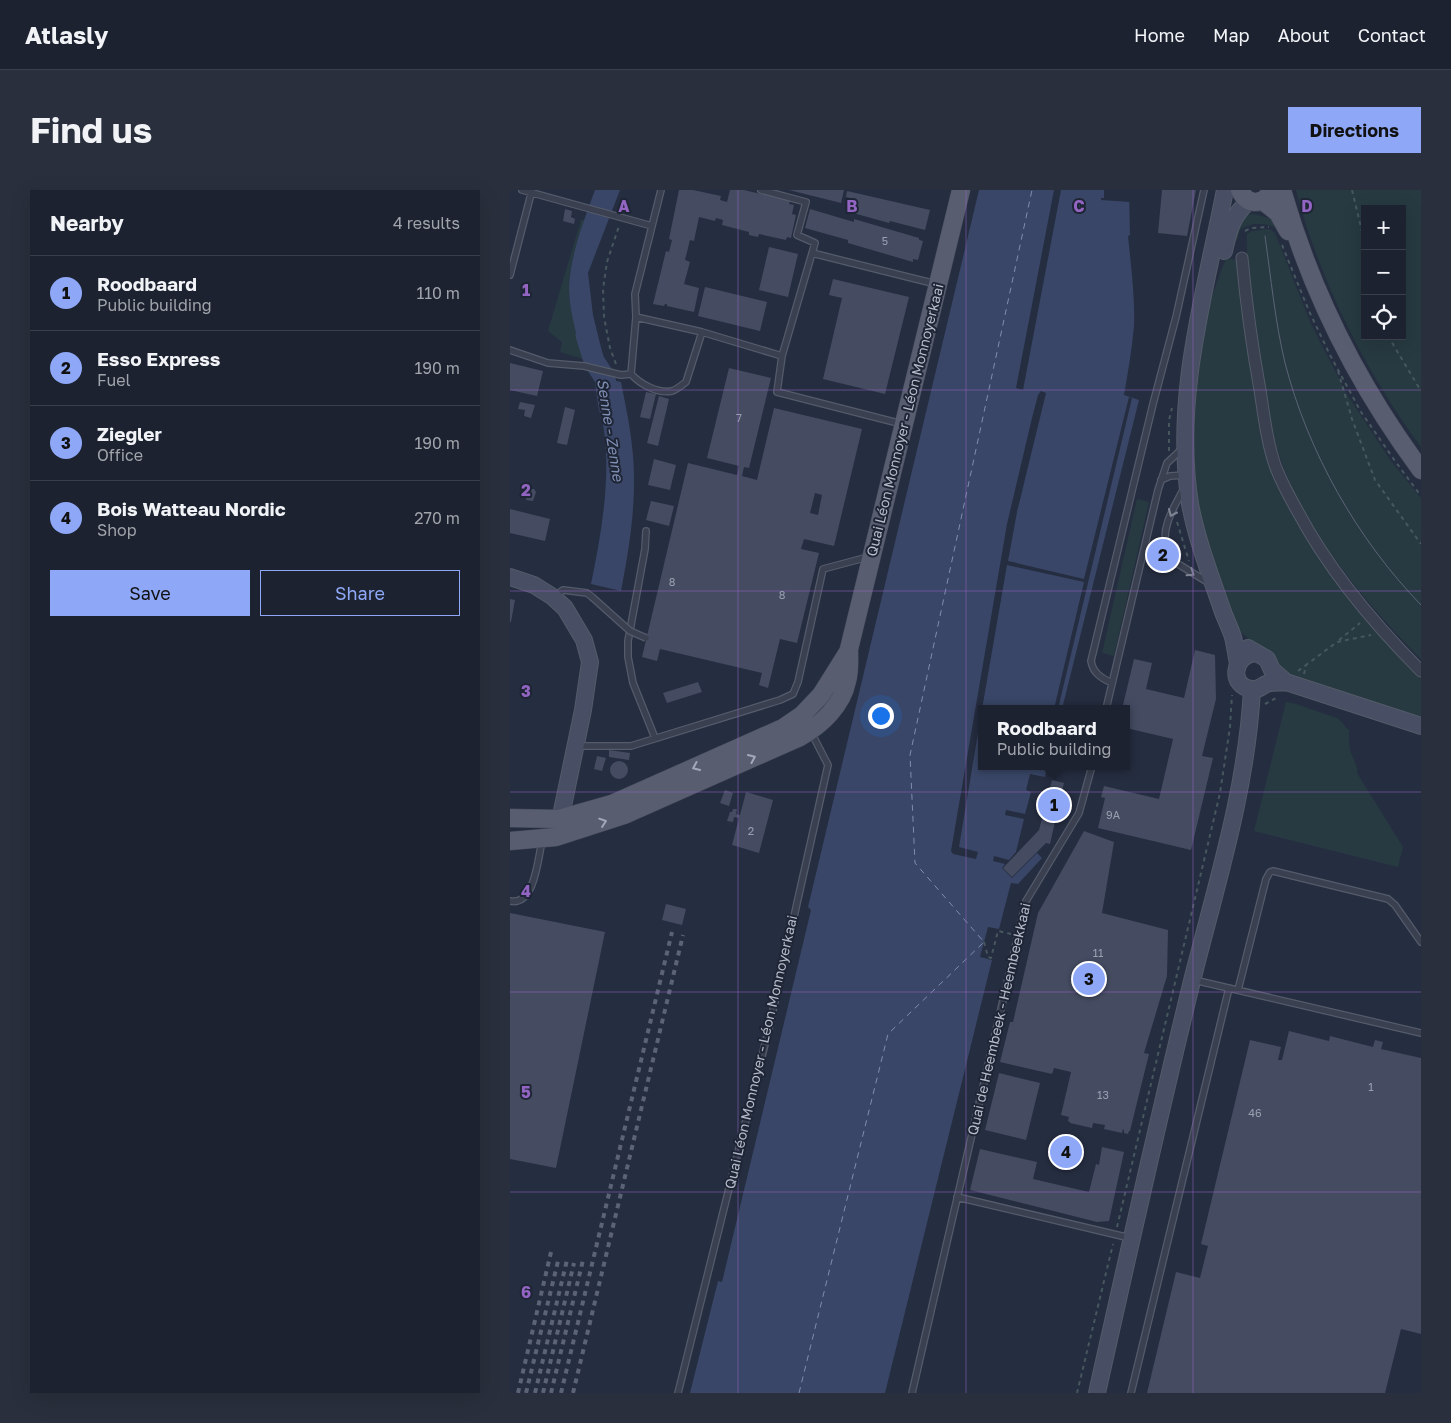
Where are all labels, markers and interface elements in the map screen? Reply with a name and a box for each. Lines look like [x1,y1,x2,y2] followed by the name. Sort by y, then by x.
[25,20,108,49] text: Atlasly
[1134,24,1185,46] text: Home
[1213,24,1250,46] text: Map
[1278,24,1330,46] text: About
[1358,24,1426,46] text: Contact
[1288,107,1421,153] button: Directions
[30,109,152,151] text: Find us
[618,196,630,216] text: A
[846,196,858,216] text: B
[1073,196,1085,216] text: C
[1301,196,1313,216] text: D
[1361,205,1406,340] map controls
[1361,205,1406,250] button: +
[50,210,124,236] text: Nearby
[393,213,460,233] text: 4 results
[882,234,888,247] house number: 5
[1361,250,1406,295] button: −
[97,272,197,295] text: Roodbaard
[522,280,530,300] text: 1
[862,282,947,558] street label: Quai Léon Monnoyer - Léon Monnoyerkaai
[62,283,70,303] text: 1
[416,283,460,303] text: 110 m
[97,295,212,315] text: Public building
[1361,295,1406,340] button: locate
[97,347,220,370] text: Esso Express
[61,358,71,378] text: 2
[414,358,460,378] text: 190 m
[97,370,131,390] text: Fuel
[594,377,628,483] water label: Senne - Zenne
[736,411,742,424] house number: 7
[97,422,162,445] text: Ziegler
[61,433,71,453] text: 3
[414,433,460,453] text: 190 m
[97,445,143,465] text: Office
[521,480,531,500] text: 2
[97,497,286,520] text: Bois Watteau Nordic
[61,508,71,528] text: 4
[414,508,460,528] text: 270 m
[1168,508,1178,517] one-way arrow
[97,520,137,540] text: Shop
[1147,536,1179,574] pin: 2
[1185,567,1195,576] one-way arrow
[50,570,250,616] button: Save
[260,570,460,616] button: Share
[669,575,676,588] house number: 8
[779,588,786,601] house number: 8
[521,681,531,701] text: 3
[868,703,894,729] your location
[978,705,1130,770] popup
[997,716,1097,739] text: Roodbaard
[997,739,1111,759] text: Public building
[747,754,756,765] one-way arrow
[692,761,701,772] one-way arrow
[1038,786,1070,824] pin: 1
[1106,808,1121,821] house number: 9A
[598,818,607,828] one-way arrow
[748,824,754,837] house number: 2
[521,881,531,901] text: 4
[963,901,1034,1137] street label: Quai de Heembeek - Heembeekkaai
[721,913,800,1190] street label: Quai Léon Monnoyer - Léon Monnoyerkaai
[1093,946,1103,959] house number: 11
[1073,960,1105,998] pin: 3
[1368,1080,1374,1093] house number: 1
[521,1082,531,1102] text: 5
[1097,1088,1109,1101] house number: 13
[1248,1106,1262,1119] house number: 46
[1050,1133,1082,1171] pin: 4
[521,1282,531,1302] text: 6

